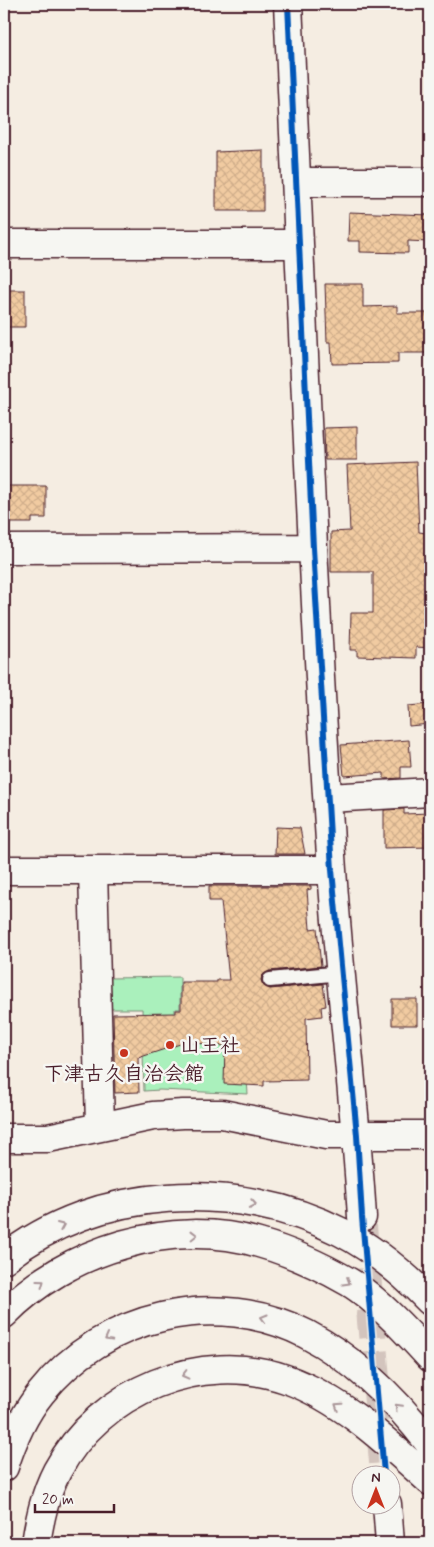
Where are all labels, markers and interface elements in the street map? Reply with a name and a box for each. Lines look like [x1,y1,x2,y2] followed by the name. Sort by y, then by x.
[180,1033,240,1060] place label: 山王社
[164,1039,176,1051] marker: 山王社
[118,1047,130,1059] marker: 下津古久自治会館
[44,1061,204,1088] place label: 下津古久自治会館
[249,1198,258,1208] one-way arrow
[56,1221,65,1232] one-way arrow
[190,1230,198,1240] one-way arrow
[341,1275,350,1285] one-way arrow
[35,1280,45,1289] one-way arrow
[261,1314,269,1324] one-way arrow
[104,1331,113,1341] one-way arrow
[180,1369,189,1380] one-way arrow
[335,1403,344,1412] one-way arrow
[395,1404,404,1413] one-way arrow
[352,1464,402,1514] north arrow
[371,1469,381,1487] text: N
[35,1482,114,1514] scale bar
[42,1490,74,1510] text: 20 m

